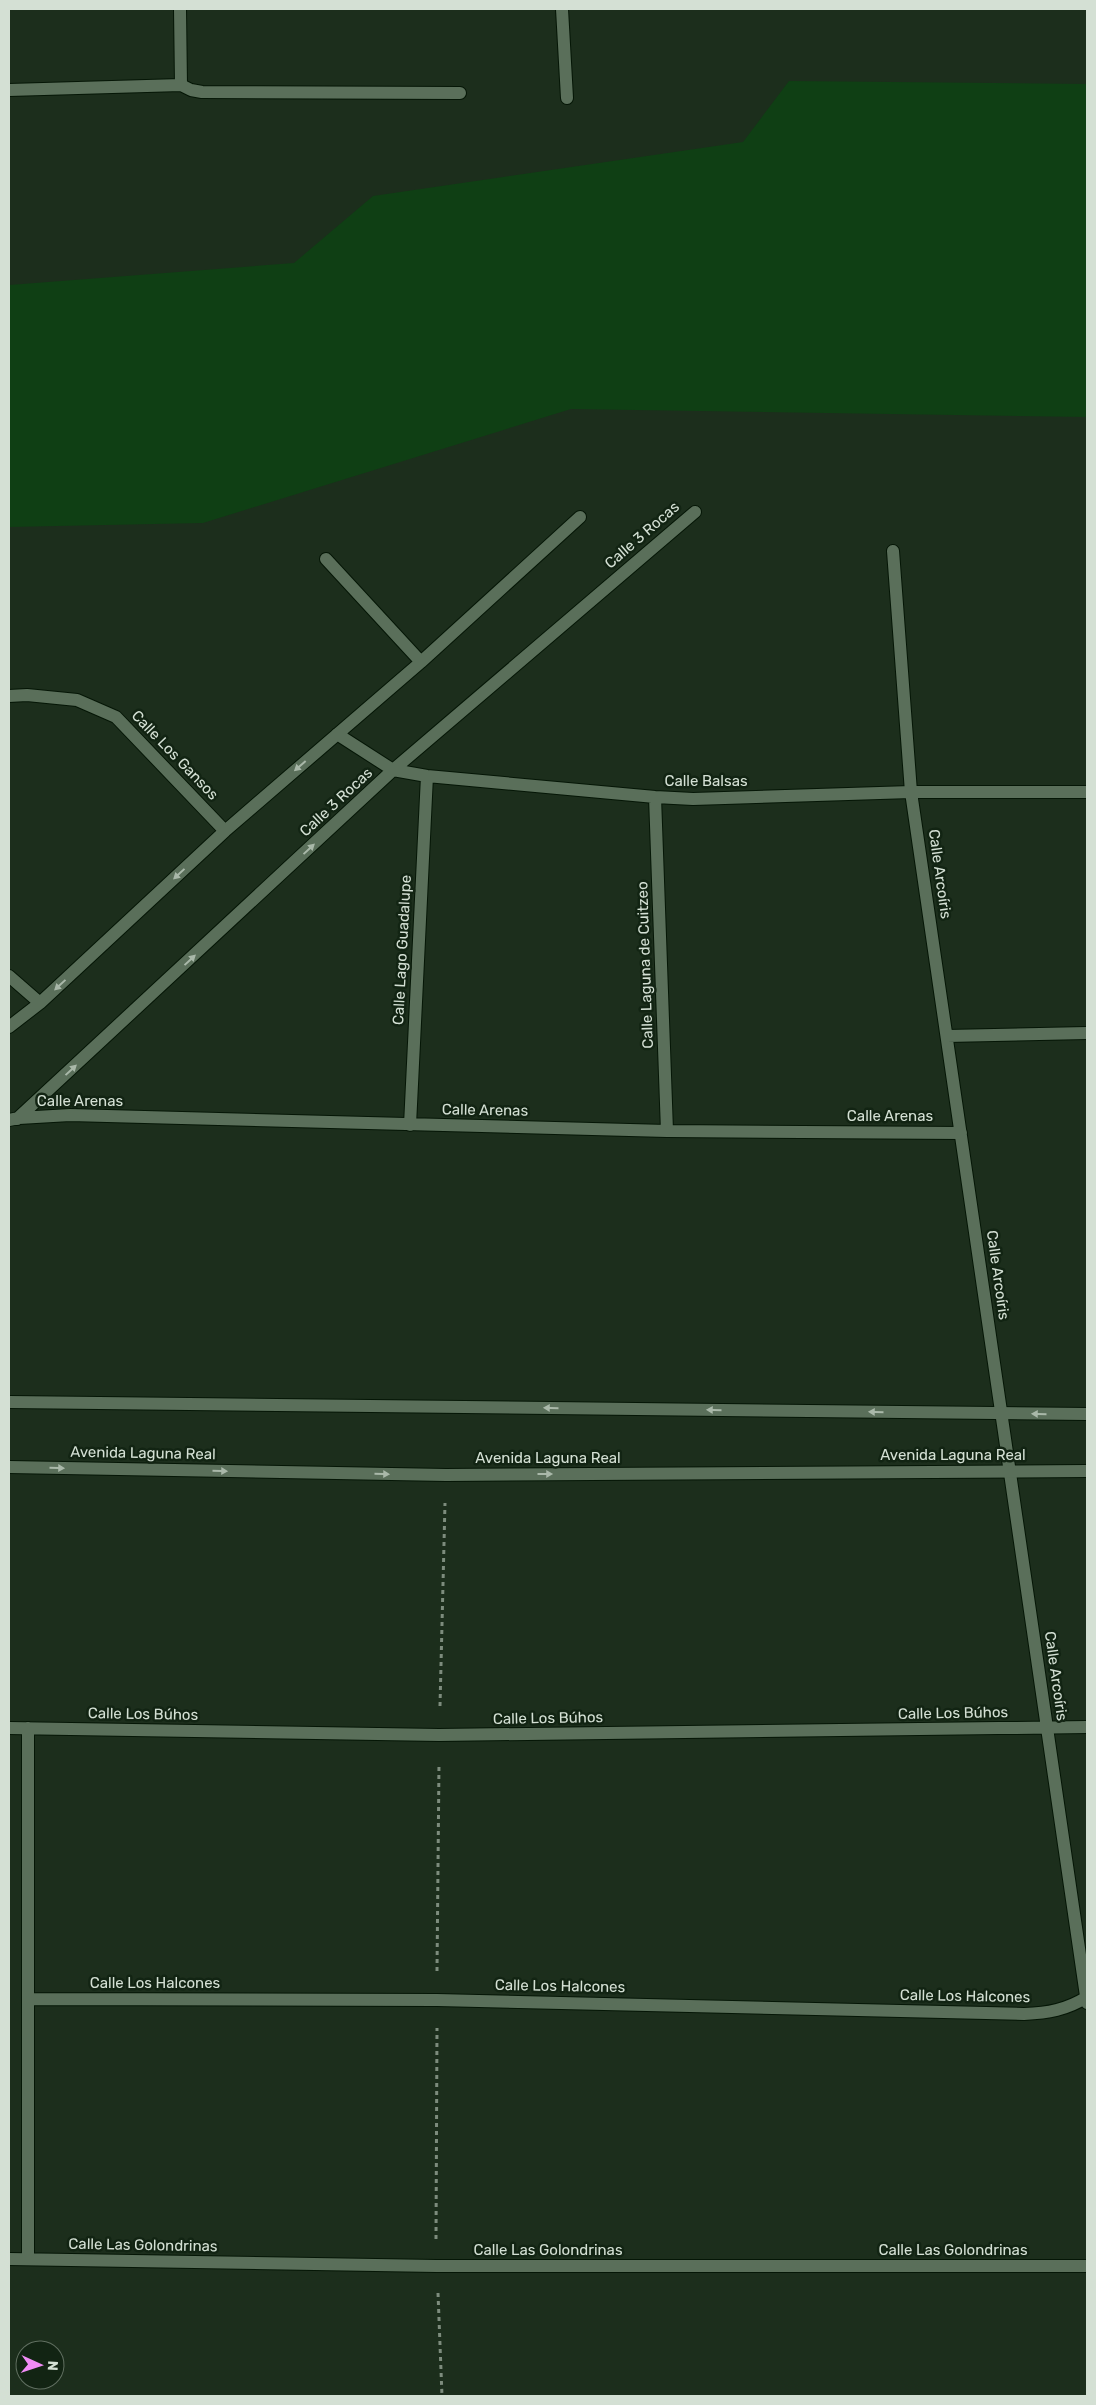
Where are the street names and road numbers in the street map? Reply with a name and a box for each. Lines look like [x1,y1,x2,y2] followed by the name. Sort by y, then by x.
[601,498,683,572] street label: Calle 3 Rocas
[128,707,222,804] street label: Calle Los Gansos
[296,764,376,840] street label: Calle 3 Rocas
[664,772,748,790] street label: Calle Balsas
[925,828,955,920] street label: Calle Arcoíris
[389,874,415,1026] street label: Calle Lago Guadalupe
[633,881,657,1049] street label: Calle Laguna de Cuitzeo
[37,1092,123,1110] street label: Calle Arenas
[442,1100,529,1120] street label: Calle Arenas
[847,1107,933,1125] street label: Calle Arenas
[983,1229,1013,1321] street label: Calle Arcoíris
[70,1443,216,1463] street label: Avenida Laguna Real
[880,1446,1026,1464] street label: Avenida Laguna Real
[475,1449,621,1467] street label: Avenida Laguna Real
[1041,1630,1071,1722] street label: Calle Arcoíris
[898,1703,1009,1723] street label: Calle Los Búhos
[88,1704,199,1724] street label: Calle Los Búhos
[493,1708,604,1728] street label: Calle Los Búhos
[90,1974,221,1992] street label: Calle Los Halcones
[495,1976,626,1996] street label: Calle Los Halcones
[900,1986,1031,2006] street label: Calle Los Halcones
[68,2235,218,2255] street label: Calle Las Golondrinas
[473,2241,623,2259] street label: Calle Las Golondrinas
[878,2241,1028,2259] street label: Calle Las Golondrinas

